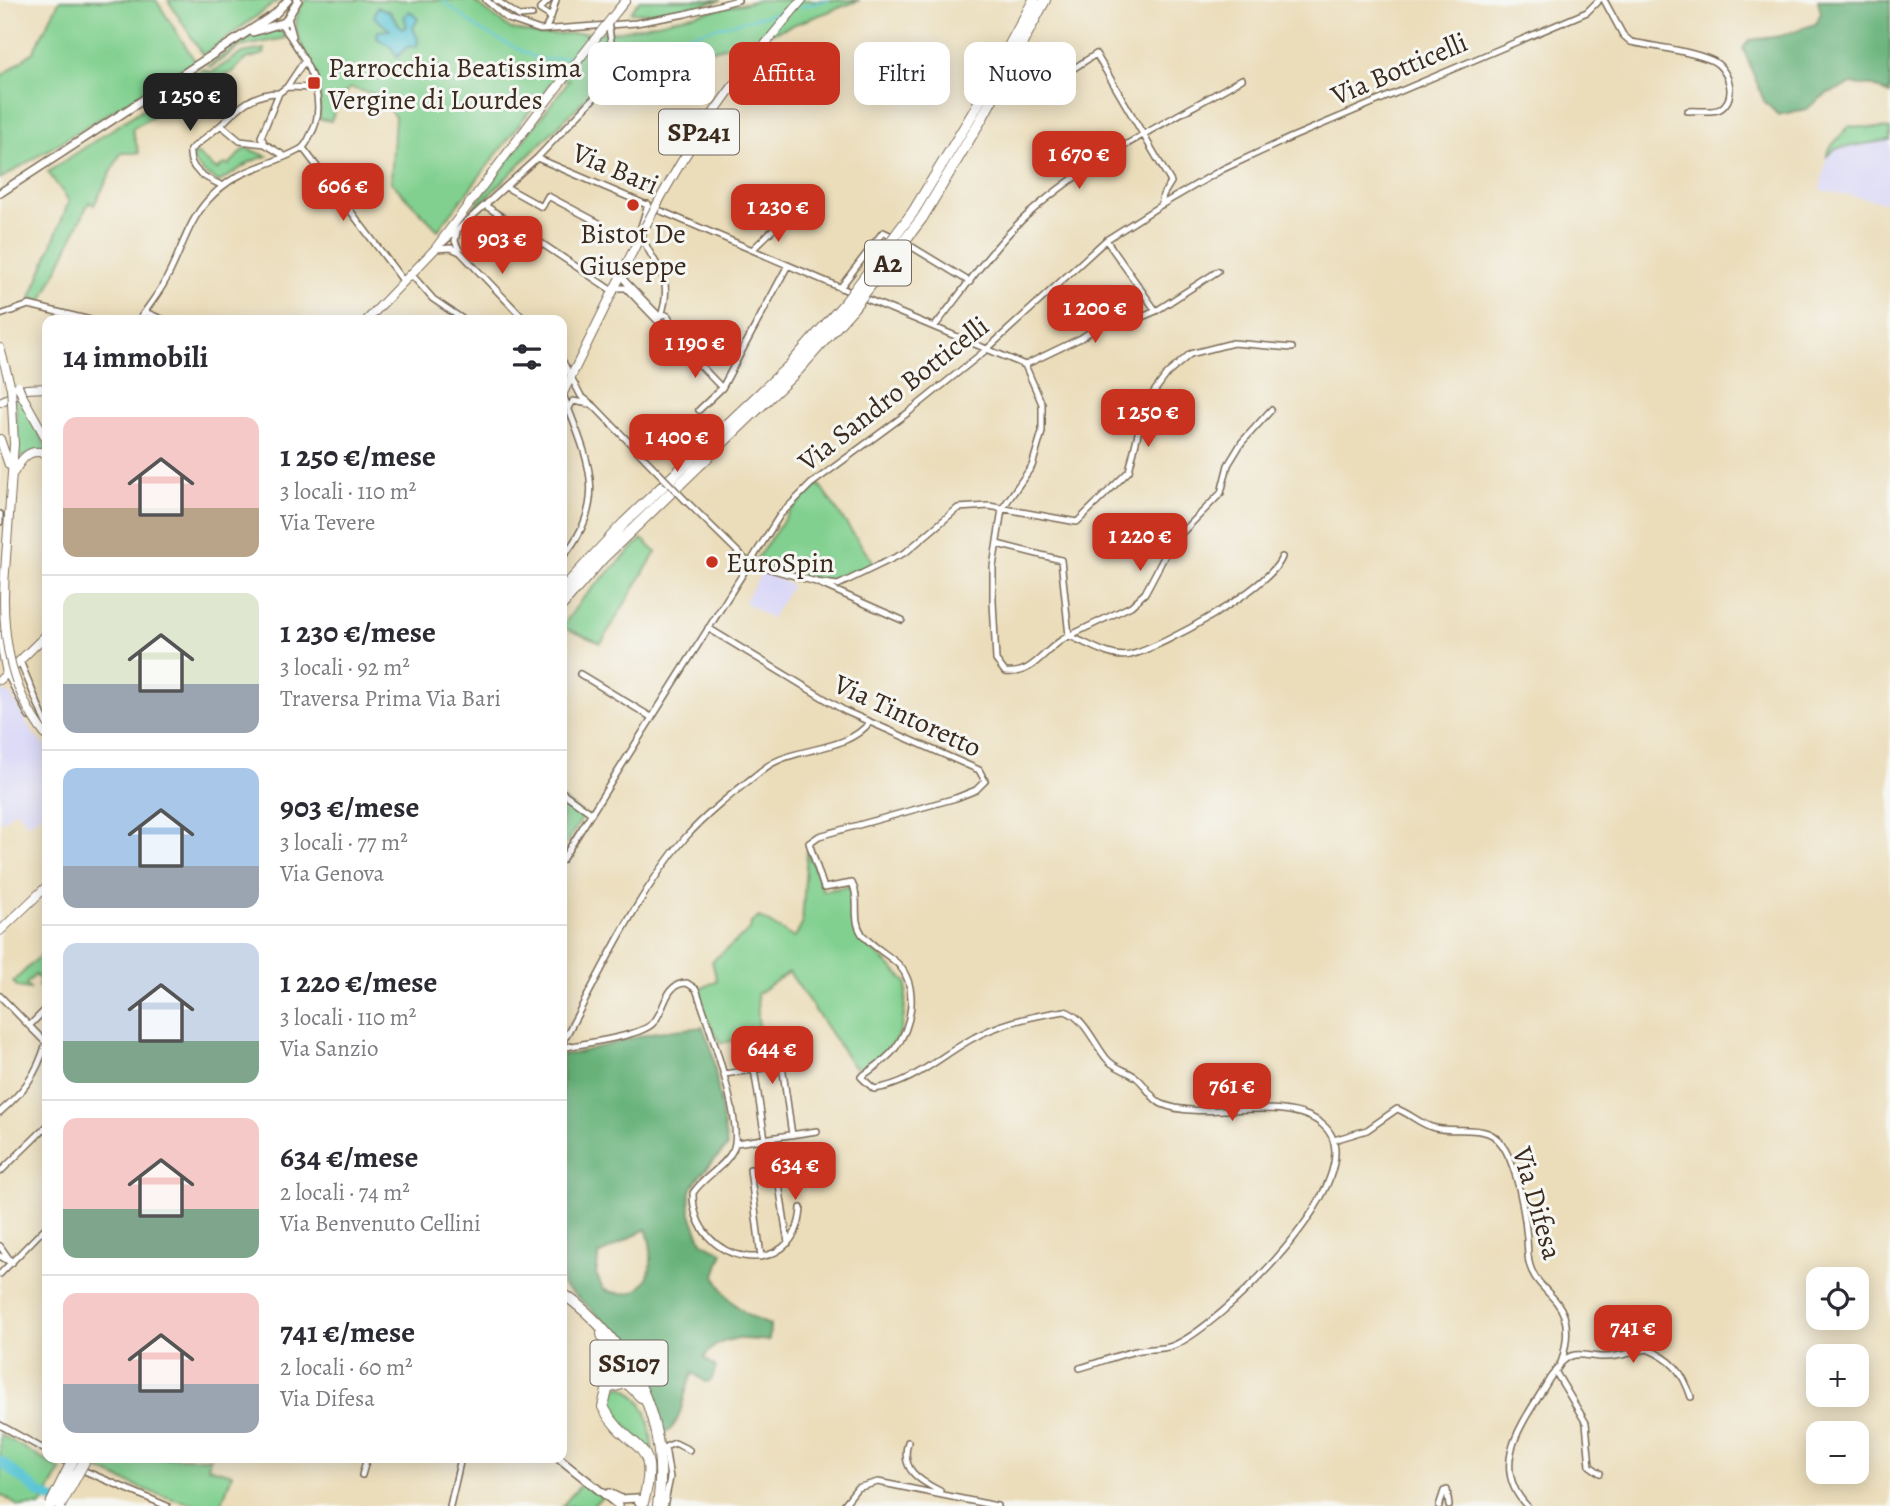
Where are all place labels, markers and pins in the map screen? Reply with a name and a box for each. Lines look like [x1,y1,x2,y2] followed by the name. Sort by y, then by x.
[327,49,582,119] place label: Parrocchia Beatissima Vergine di Lourdes
[125,74,255,133] pin: 1 250 €
[306,75,322,91] marker: Parrocchia Beatissima Vergine di Lourdes
[1014,132,1144,191] pin: 1 670 €
[294,164,392,223] pin: 606 €
[713,184,843,244] pin: 1 230 €
[625,197,641,213] marker: Bistot De Giuseppe
[579,215,687,285] place label: Bistot De Giuseppe
[453,216,551,276] pin: 903 €
[1030,286,1160,345] pin: 1 200 €
[630,320,760,380] pin: 1 190 €
[1083,390,1213,449] pin: 1 250 €
[612,414,742,474] pin: 1 400 €
[1075,514,1205,573] pin: 1 220 €
[726,544,834,582] place label: EuroSpin
[704,554,720,570] marker: EuroSpin
[723,1026,821,1086] pin: 644 €
[1183,1064,1281,1123] pin: 761 €
[746,1142,844,1202] pin: 634 €
[1584,1306,1682,1365] pin: 741 €

